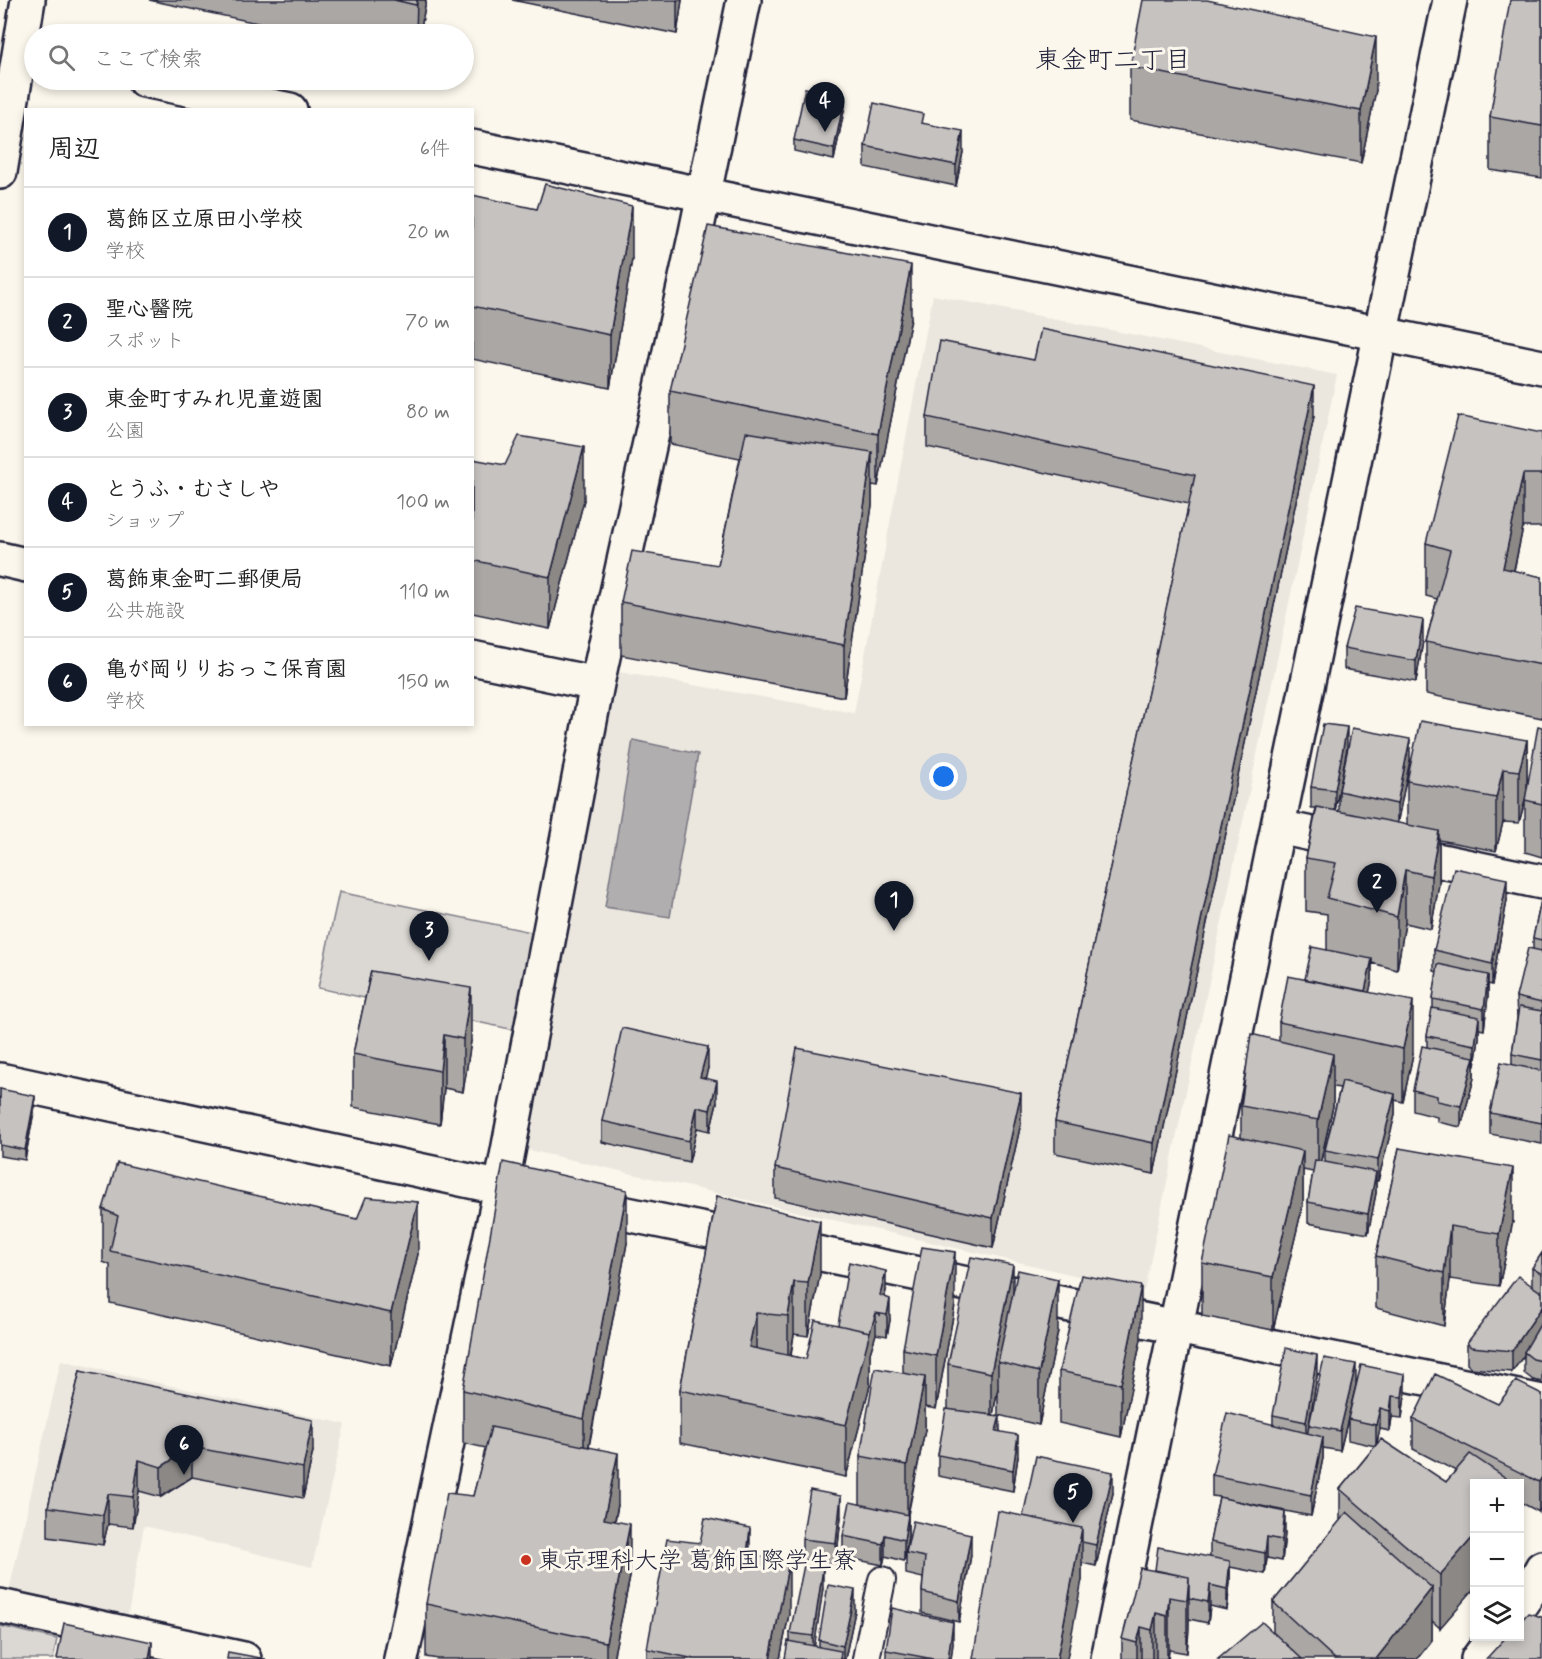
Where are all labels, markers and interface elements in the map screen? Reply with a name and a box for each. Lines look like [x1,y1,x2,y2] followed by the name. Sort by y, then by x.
[24,24,474,90] search box
[45,41,78,74] icon: search
[1035,44,1191,78] district label: 東金町二丁目
[93,46,203,74] text: ここで検索
[806,82,844,132] pin: 4
[48,133,100,167] text: 周辺
[420,136,450,163] text: 6件
[105,206,303,234] text: 葛飾区立原田小学校
[63,219,72,246] text: 1
[407,219,450,246] text: 20 m
[105,238,145,265] text: 学校
[105,296,193,324] text: 聖心醫院
[63,309,72,336] text: 2
[405,309,450,336] text: 70 m
[105,328,185,355] text: スポット
[105,386,323,414] text: 東金町すみれ児童遊園
[63,399,72,426] text: 3
[406,399,450,426] text: 80 m
[105,418,145,445] text: 公園
[105,476,280,504] text: とうふ・むさしや
[62,489,73,516] text: 4
[396,489,450,516] text: 100 m
[105,508,184,535] text: ショップ
[105,566,303,594] text: 葛飾東金町二郵便局
[62,579,74,606] text: 5
[399,579,450,606] text: 110 m
[105,598,185,625] text: 公共施設
[105,656,347,684] text: 亀が岡りりおっこ保育園
[62,669,73,696] text: 6
[397,669,450,696] text: 150 m
[105,688,145,715] text: 学校
[929,762,958,791] your location
[1358,864,1396,913] pin: 2
[874,882,914,931] pin: 1
[410,912,448,961] pin: 3
[164,1426,204,1475] pin: 6
[1054,1474,1092,1523] pin: 5
[1470,1479,1524,1641] map controls
[1470,1479,1524,1533] button: +
[1470,1533,1524,1587] button: −
[538,1546,856,1577] place label: 東京理科大学 葛飾国際学生寮
[519,1553,533,1567] marker: 東京理科大学 葛飾国際学生寮
[1470,1587,1524,1641] button: layers

